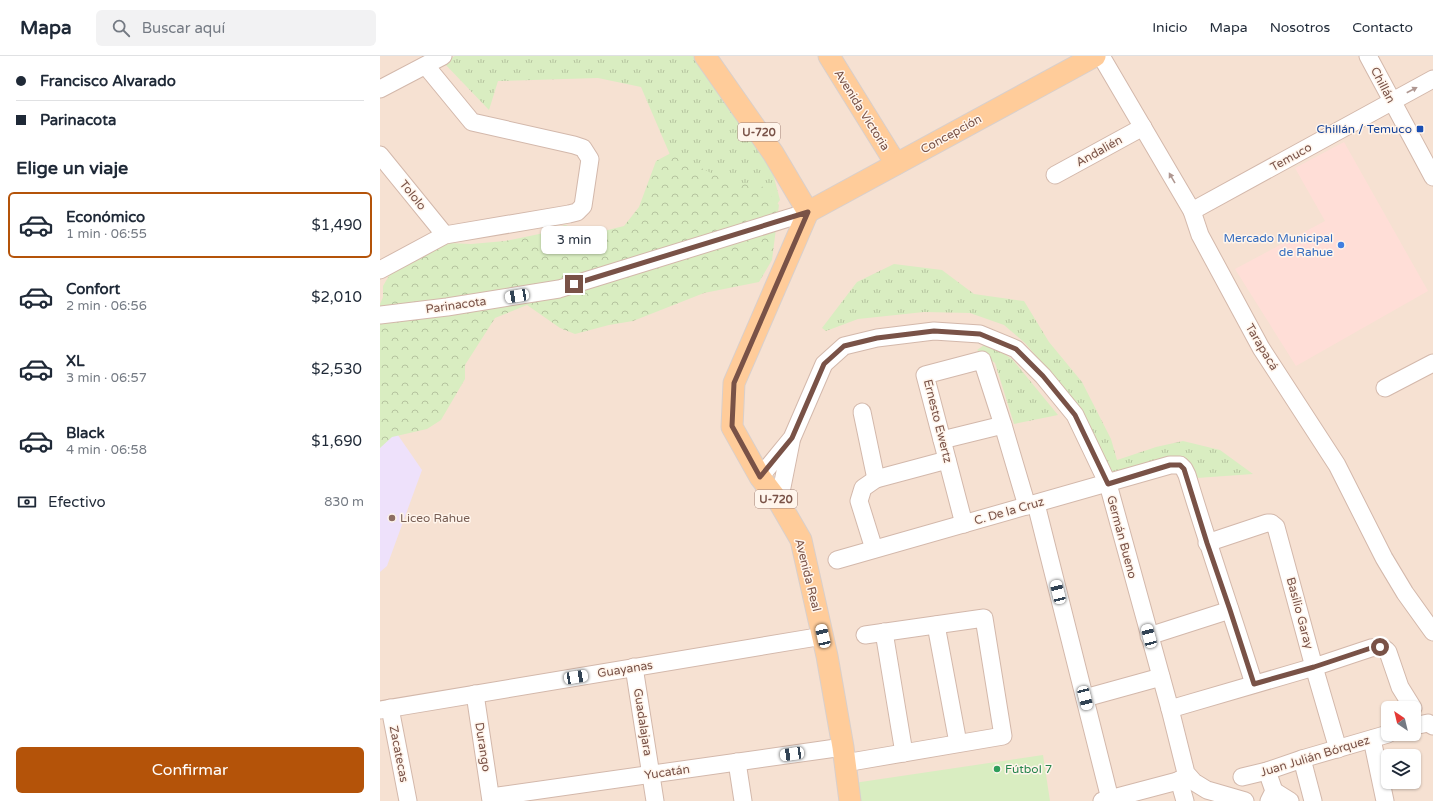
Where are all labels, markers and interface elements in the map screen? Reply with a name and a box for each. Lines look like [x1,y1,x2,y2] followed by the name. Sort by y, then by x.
[96,10,376,46] search box
[20,17,72,39] text: Mapa
[110,17,132,39] icon: search
[142,19,225,37] text: Buscar aquí
[1152,19,1188,36] text: Inicio
[1210,19,1248,36] text: Mapa
[1270,19,1330,36] text: Nosotros
[1352,19,1413,36] text: Contacto
[1368,65,1398,105] street label: Chillán
[831,67,893,153] street label: Avenida Victoria
[40,72,176,90] text: Francisco Alvarado
[1406,87,1418,93] one-way arrow
[40,111,116,129] text: Parinacota
[918,112,984,156] street label: Concepción
[1317,122,1412,136] place label: Chillán / Temuco
[738,123,780,141] road number: U-720
[1415,124,1425,134] marker: Chillán / Temuco
[1073,133,1125,169] street label: Andalién
[1268,140,1314,174] street label: Temuco
[16,157,128,179] text: Elige un viaje
[1169,172,1176,184] one-way arrow
[397,177,429,213] street label: Tololo
[18,207,54,243] icon: car
[66,208,145,226] text: Económico
[311,216,362,234] text: $1,490
[66,226,147,242] text: 1 min · 06:55
[541,226,607,254] callout: 3 min
[1224,231,1333,259] place label: Mercado Municipal de Rahue
[557,232,591,248] text: 3 min
[1336,240,1346,250] marker: Mercado Municipal de Rahue
[565,275,583,293] route end
[18,279,54,315] icon: car
[66,280,120,298] text: Confort
[311,288,362,306] text: $2,010
[504,288,530,304] car
[425,294,487,316] street label: Parinacota
[66,298,147,314] text: 2 min · 06:56
[1243,321,1281,373] street label: Tarapacá
[18,351,54,387] icon: car
[66,352,85,370] text: XL
[311,360,362,378] text: $2,530
[66,370,147,386] text: 3 min · 06:57
[921,378,955,464] street label: Ernesto Ewertz
[18,423,54,459] icon: car
[66,424,105,442] text: Black
[311,432,362,450] text: $1,690
[66,442,147,458] text: 4 min · 06:58
[755,490,797,508] road number: U-720
[16,491,38,513] icon: cash
[48,493,106,511] text: Efectivo
[324,494,364,510] text: 830 m
[972,494,1046,528] street label: C. De la Cruz
[1104,494,1140,580] street label: Germán Bueno
[400,511,470,525] place label: Liceo Rahue
[387,513,397,523] marker: Liceo Rahue
[792,537,824,613] street label: Avenida Real
[1284,576,1316,651] street label: Basilio Garay
[1049,579,1067,605] car
[814,623,832,649] car
[1140,623,1158,649] car
[1371,638,1389,656] route start
[596,658,654,680] street label: Guayanas
[563,669,589,685] car
[1076,685,1094,711] car
[631,687,655,757] street label: Guadalajara
[1381,701,1421,741] north arrow
[1381,701,1421,789] map controls
[472,721,494,773] street label: Durango
[387,724,411,784] street label: Zacatecas
[1259,733,1371,779] street label: Juan Julián Bórquez
[779,746,805,762] car
[16,747,364,793] button: Confirmar
[1381,749,1421,789] button: layers
[643,762,691,782] street label: Yucatán
[1005,762,1052,776] place label: Fútbol 7
[992,764,1002,774] marker: Fútbol 7

